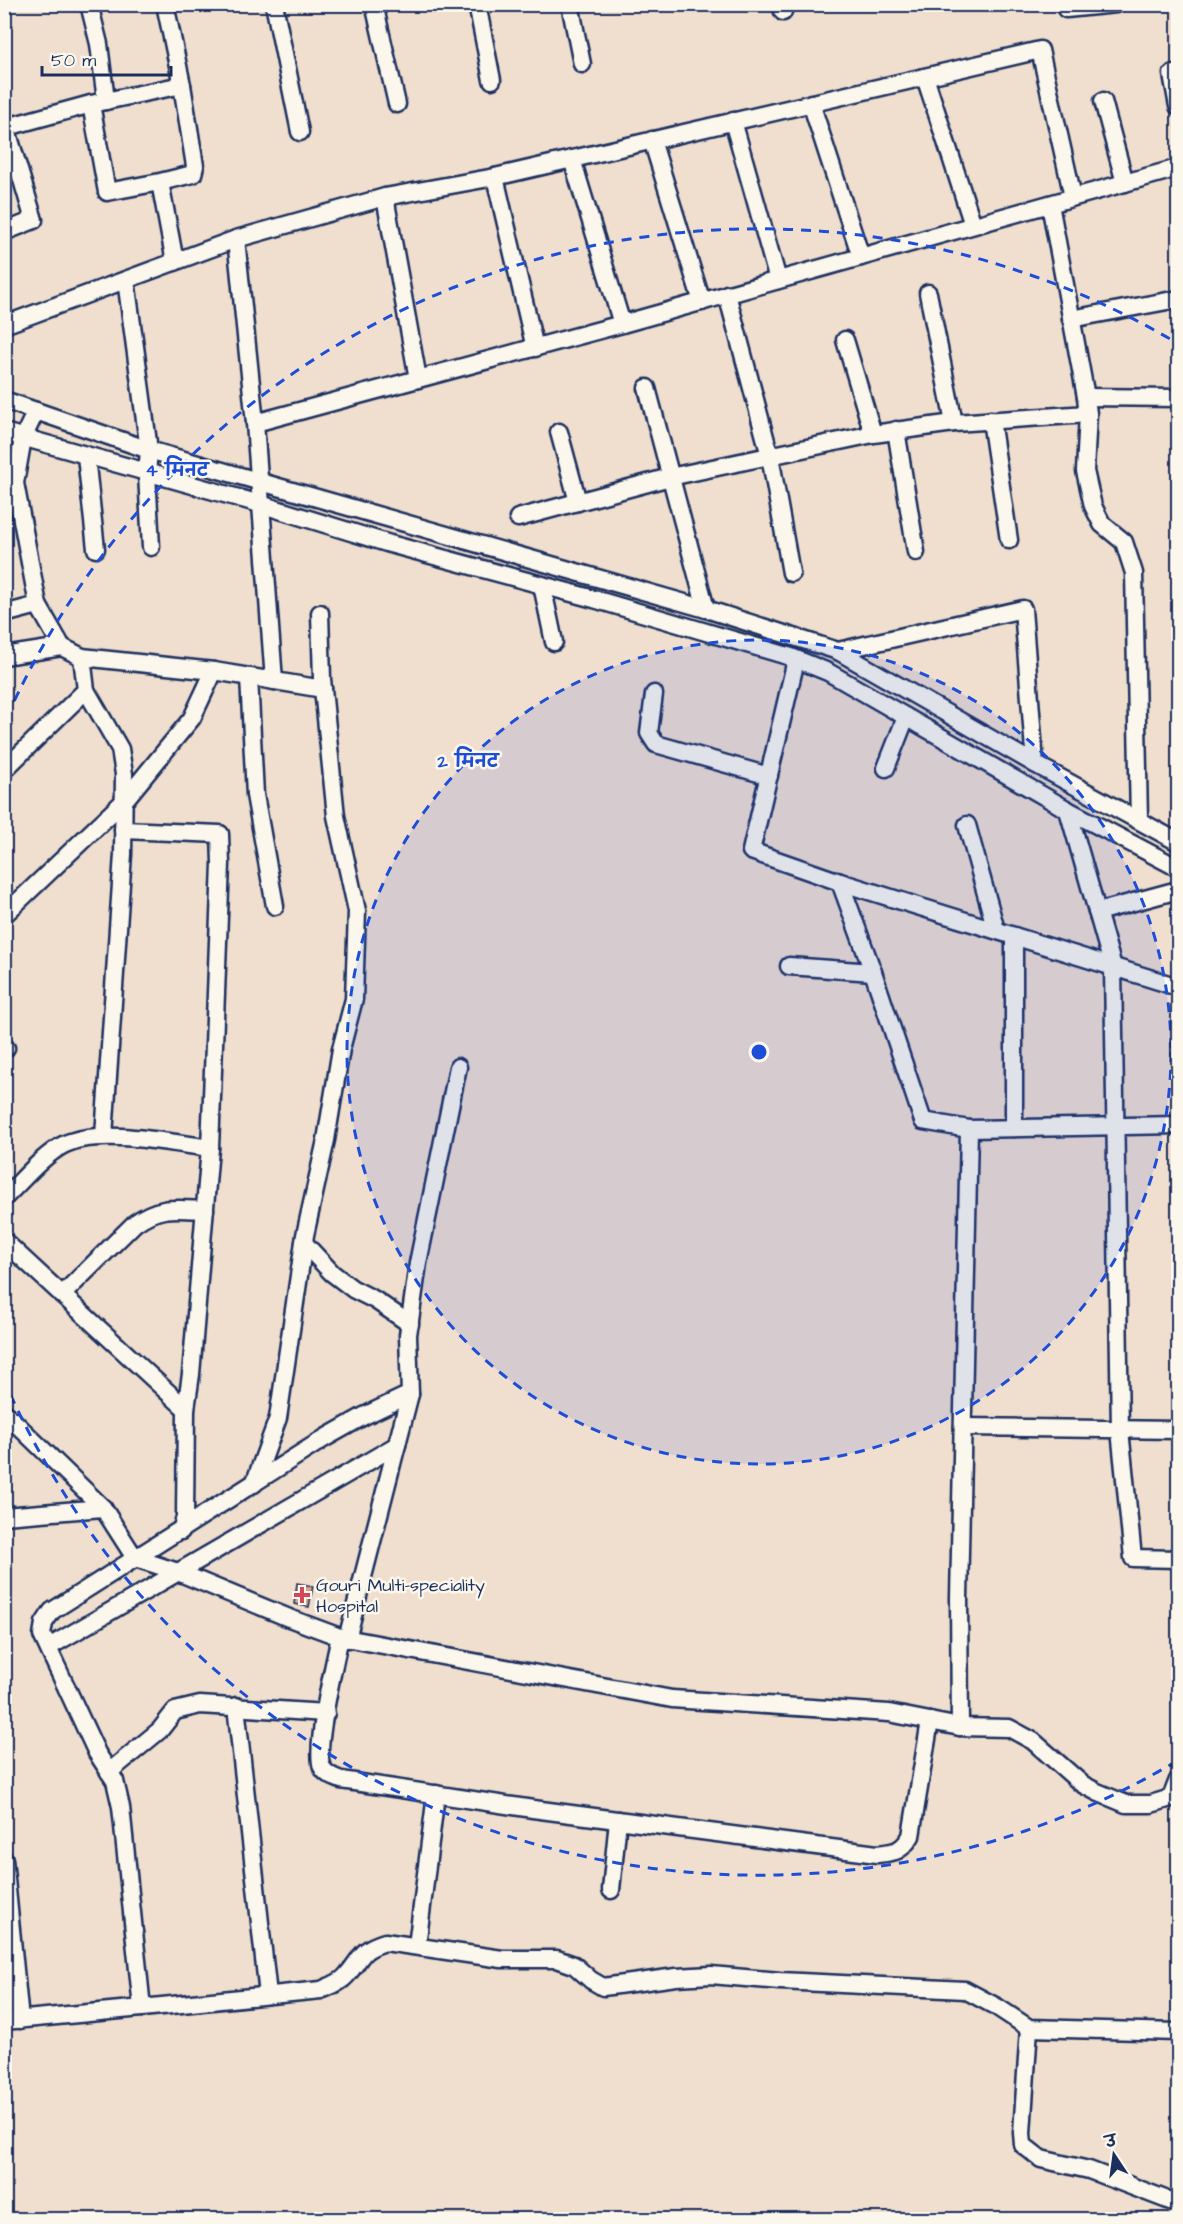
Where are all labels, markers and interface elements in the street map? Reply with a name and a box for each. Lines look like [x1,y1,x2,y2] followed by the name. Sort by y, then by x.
[42,39,171,77] scale bar
[51,48,96,73] text: 50 m
[145,455,211,483] text: 4 मिनट
[436,746,501,774] text: 2 मिनट
[749,1042,769,1062] centre of rings
[316,1573,485,1619] place label: Gouri Multi-speciality Hospital
[293,1586,311,1604] marker: Gouri Multi-speciality Hospital
[1084,2125,1144,2185] north arrow
[1101,2129,1120,2154] text: उ

